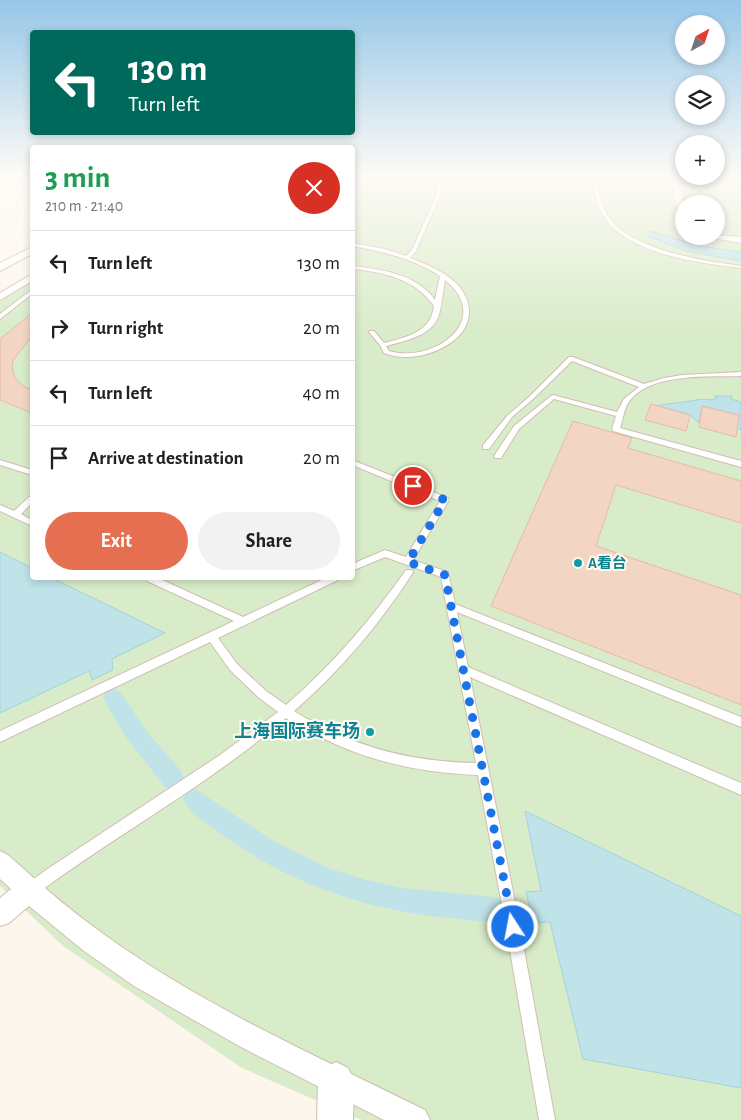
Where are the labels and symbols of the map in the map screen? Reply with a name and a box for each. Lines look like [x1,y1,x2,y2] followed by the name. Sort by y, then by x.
[675,15,725,65] north arrow
[392,465,434,507] pin
[588,554,627,571] place label: A看台
[572,557,584,569] marker: A看台
[234,720,360,741] place label: 上海国际赛车场
[364,726,376,738] marker: 上海国际赛车场
[486,900,538,952] position arrow

